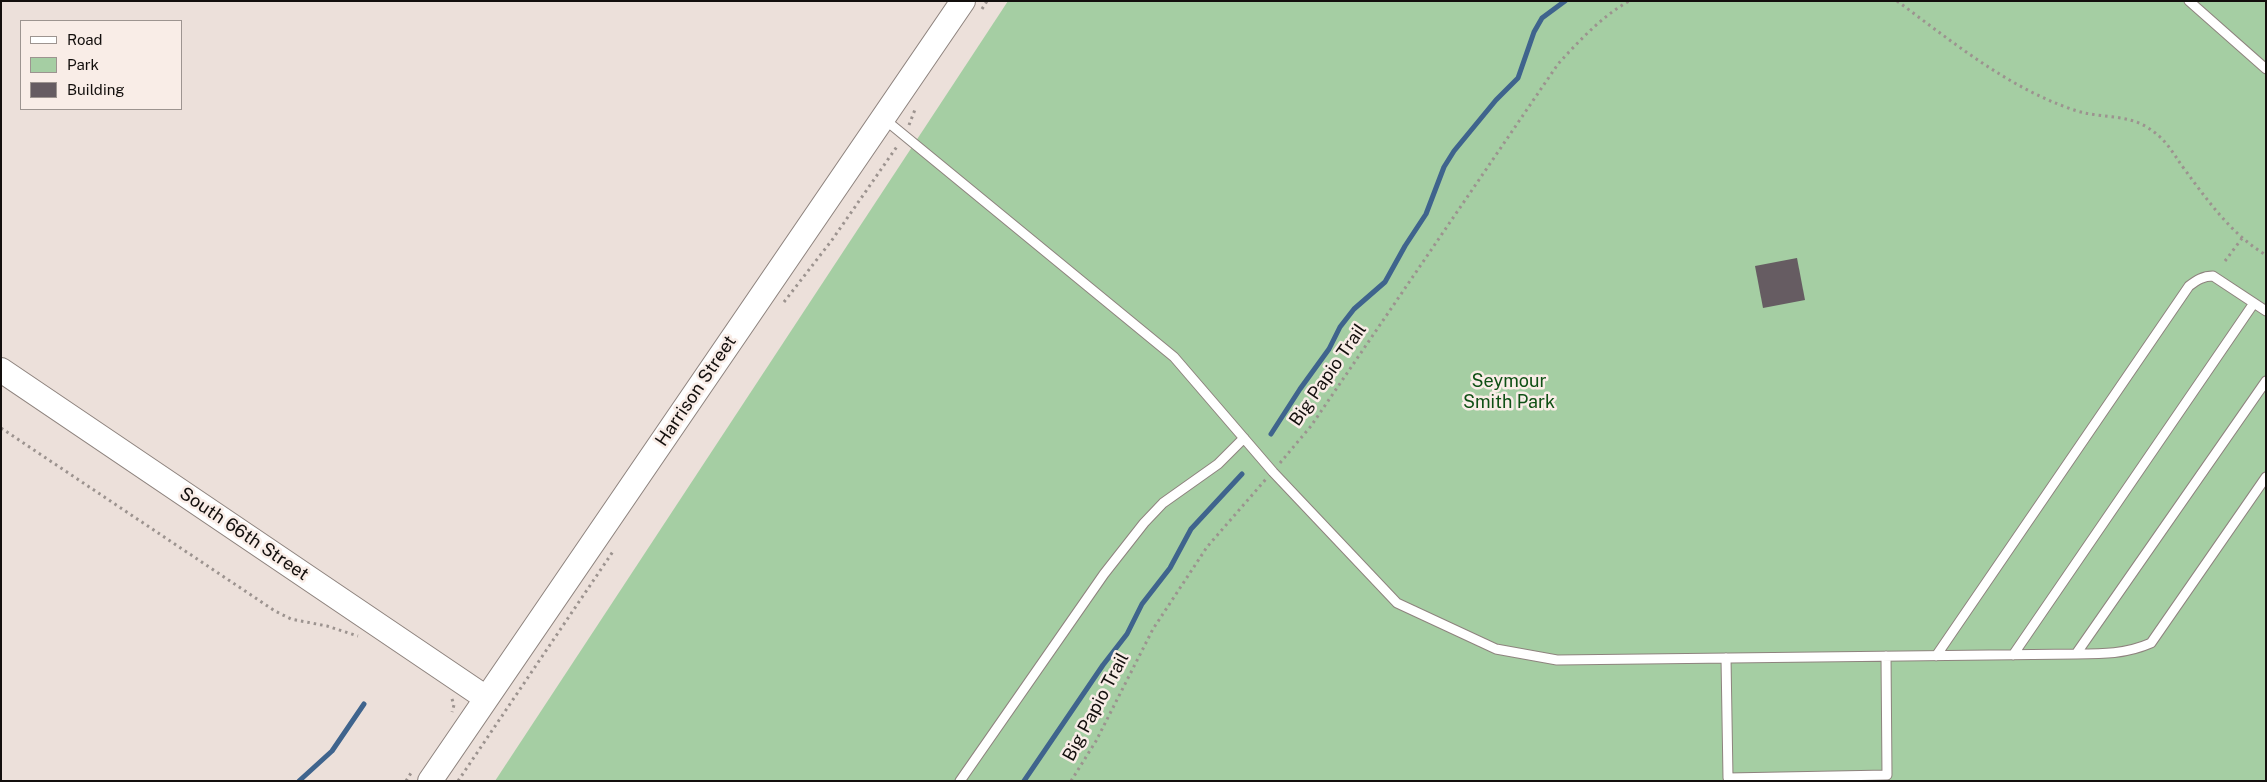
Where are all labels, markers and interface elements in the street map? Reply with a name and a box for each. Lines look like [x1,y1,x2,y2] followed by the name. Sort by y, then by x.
[20,20,182,110] legend
[67,31,103,48] text: Road
[67,56,99,73] text: Park
[67,81,125,98] text: Building
[1285,320,1371,430] street label: Big Papio Trail
[651,332,741,450] street label: Harrison Street
[1463,370,1555,412] park label: Seymour Smith Park
[175,483,313,585] street label: South 66th Street
[1058,649,1134,765] street label: Big Papio Trail

